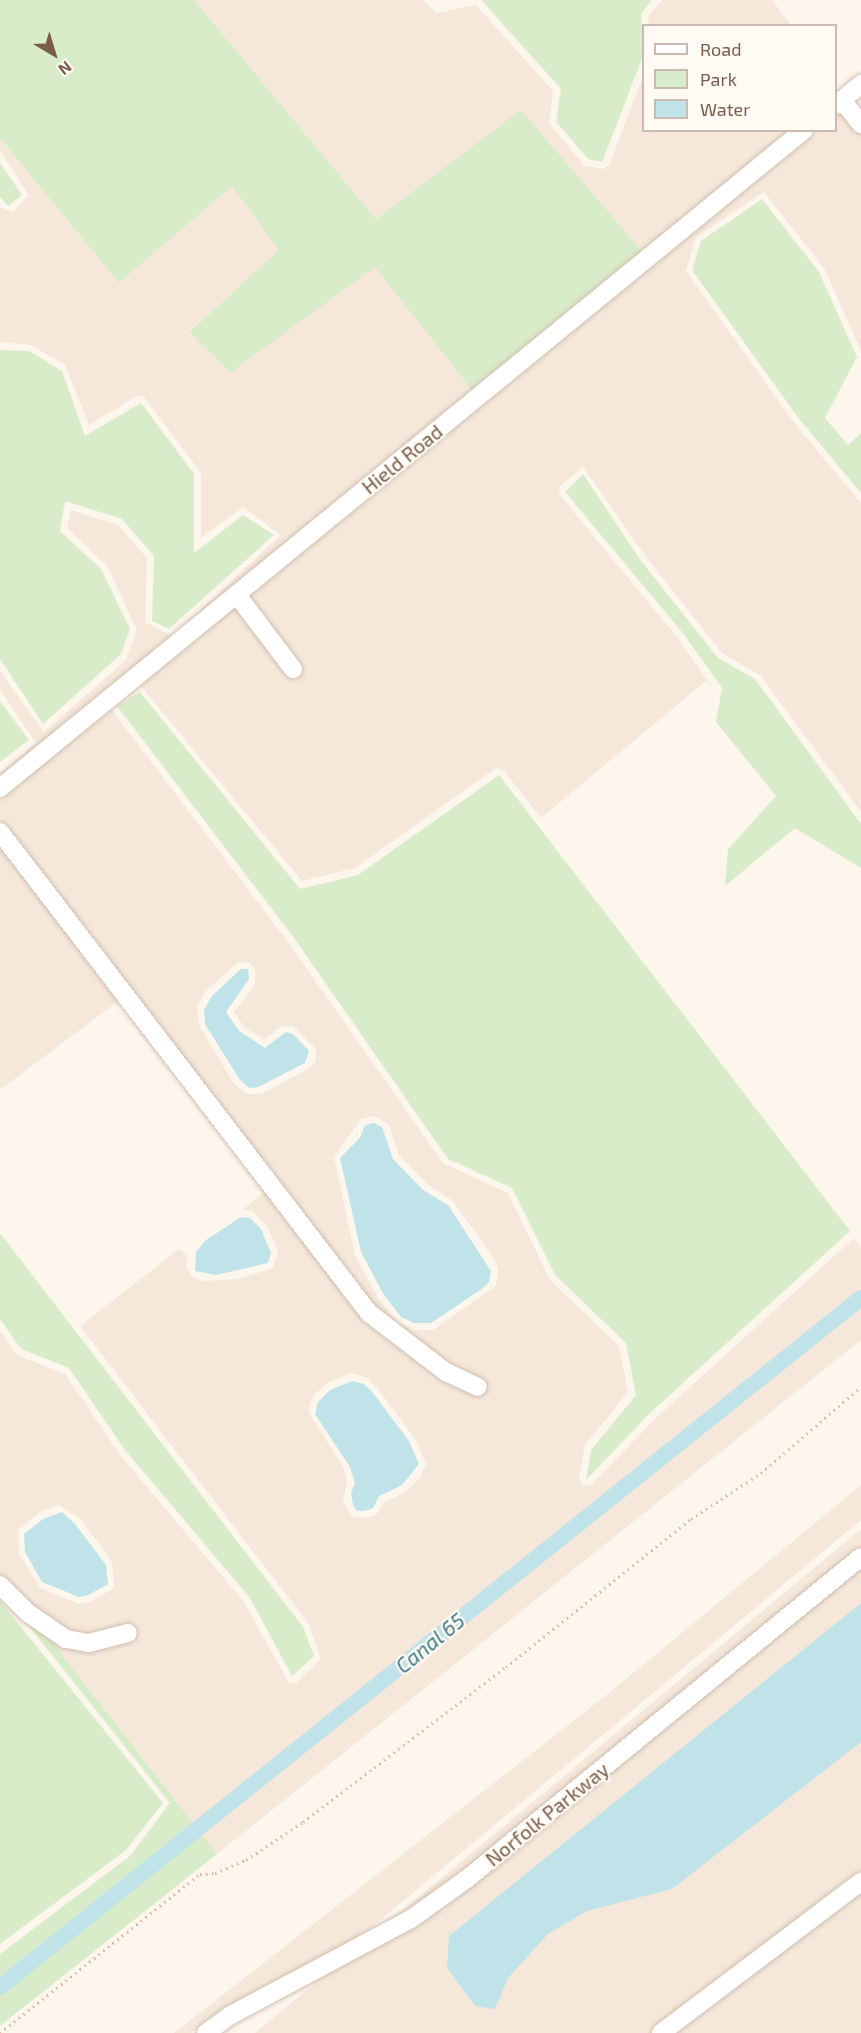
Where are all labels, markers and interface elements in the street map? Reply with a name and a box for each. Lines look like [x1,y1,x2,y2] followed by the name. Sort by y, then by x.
[24,24,84,84] north arrow
[642,24,837,132] legend
[700,38,741,60] text: Road
[55,58,76,80] text: N
[700,68,737,90] text: Park
[700,98,750,120] text: Water
[357,419,447,499] street label: Hield Road
[390,1607,470,1679] water label: Canal 65
[480,1757,614,1871] street label: Norfolk Parkway

